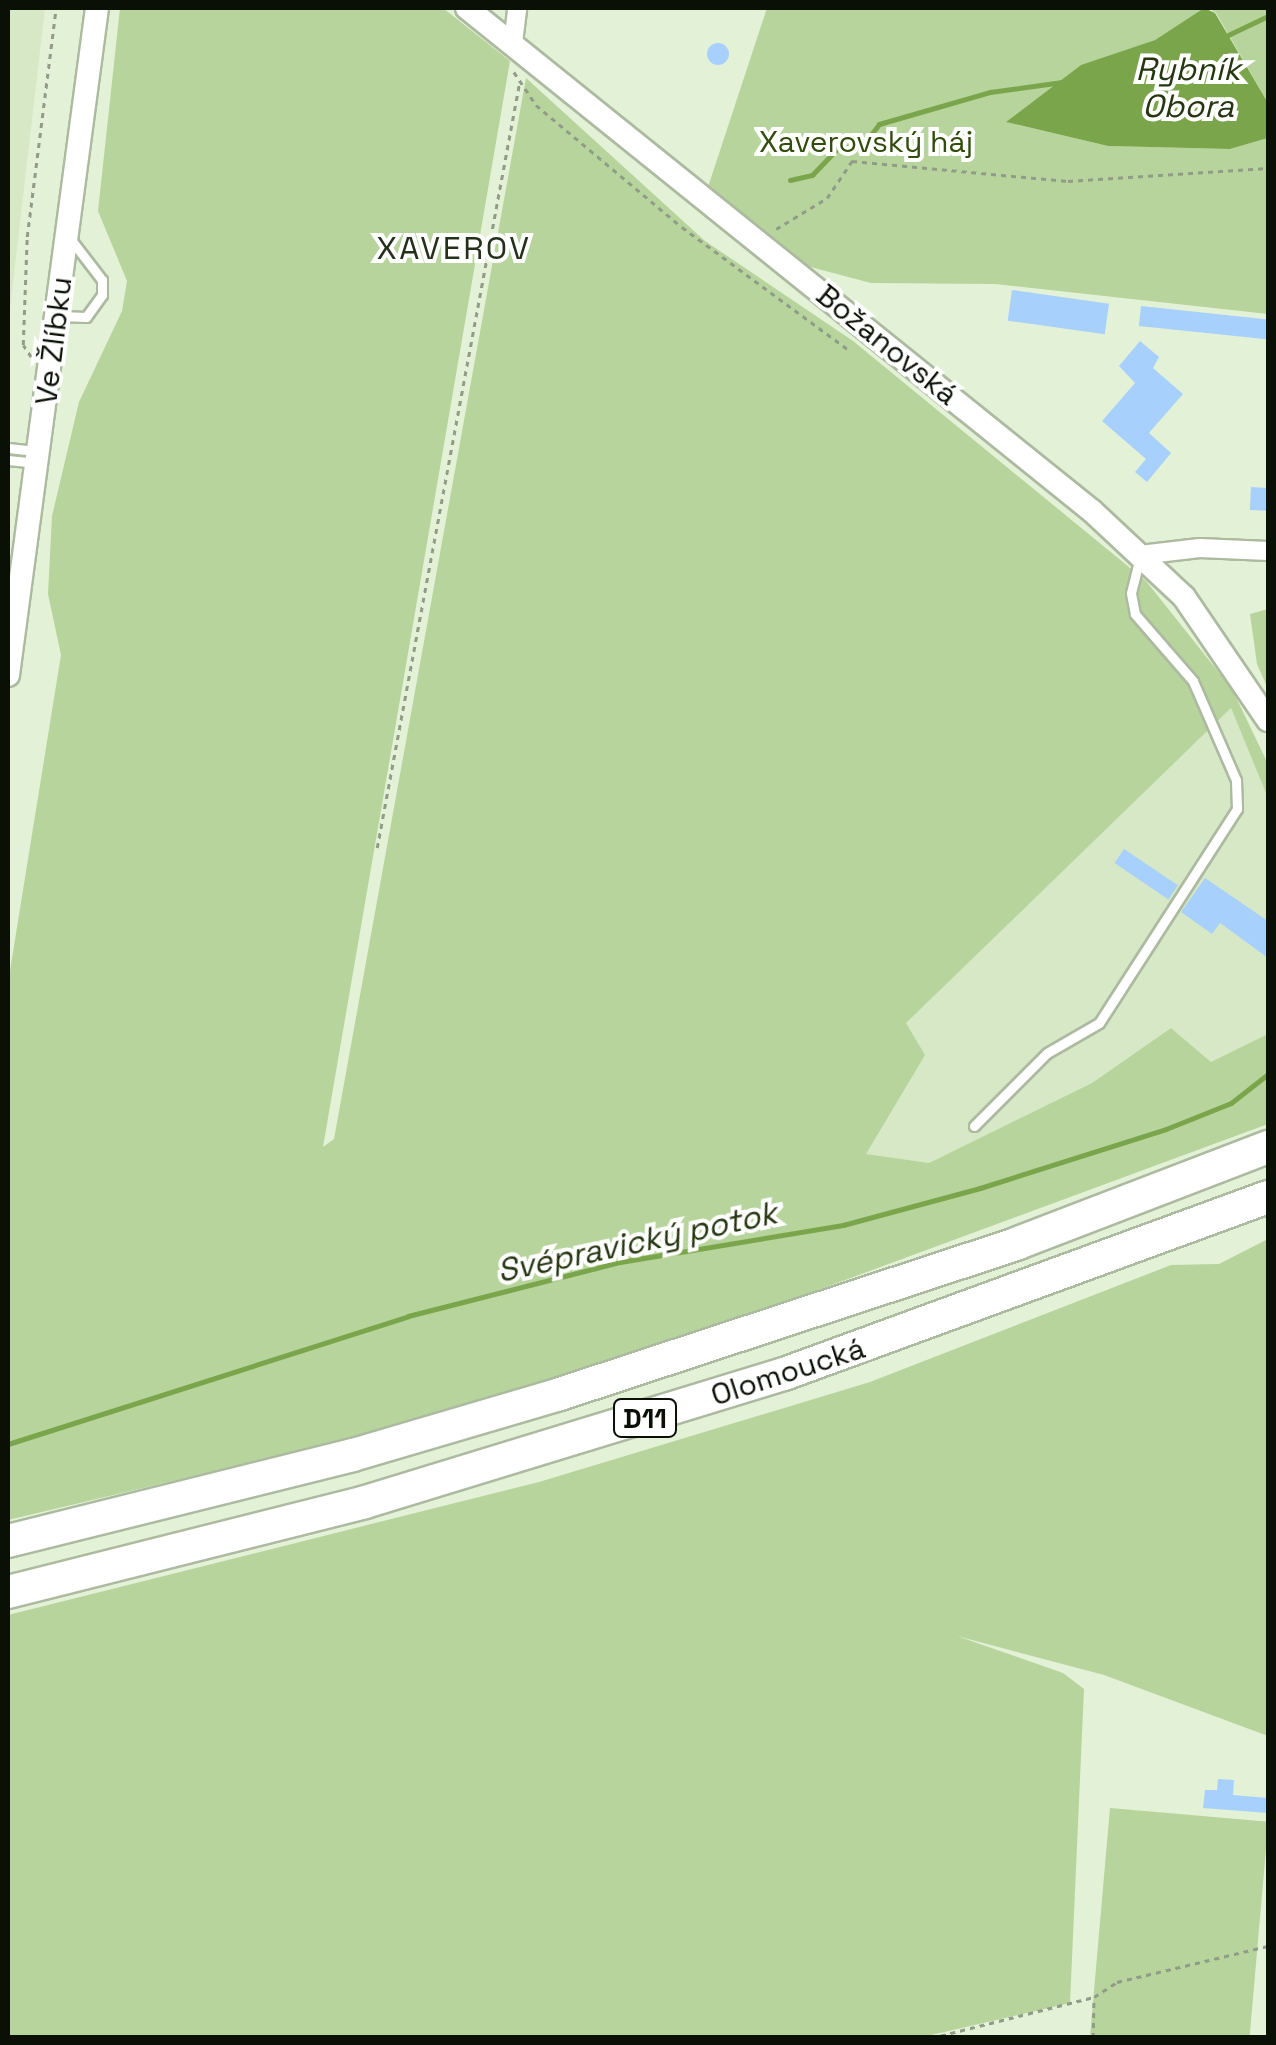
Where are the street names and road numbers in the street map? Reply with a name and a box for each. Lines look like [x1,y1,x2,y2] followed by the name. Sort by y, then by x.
[28,275,80,407] street label: Ve Žlíbku
[809,277,965,413] street label: Božanovská
[707,1330,869,1414] street label: Olomoucká
[612,1395,678,1441] road number: D11

